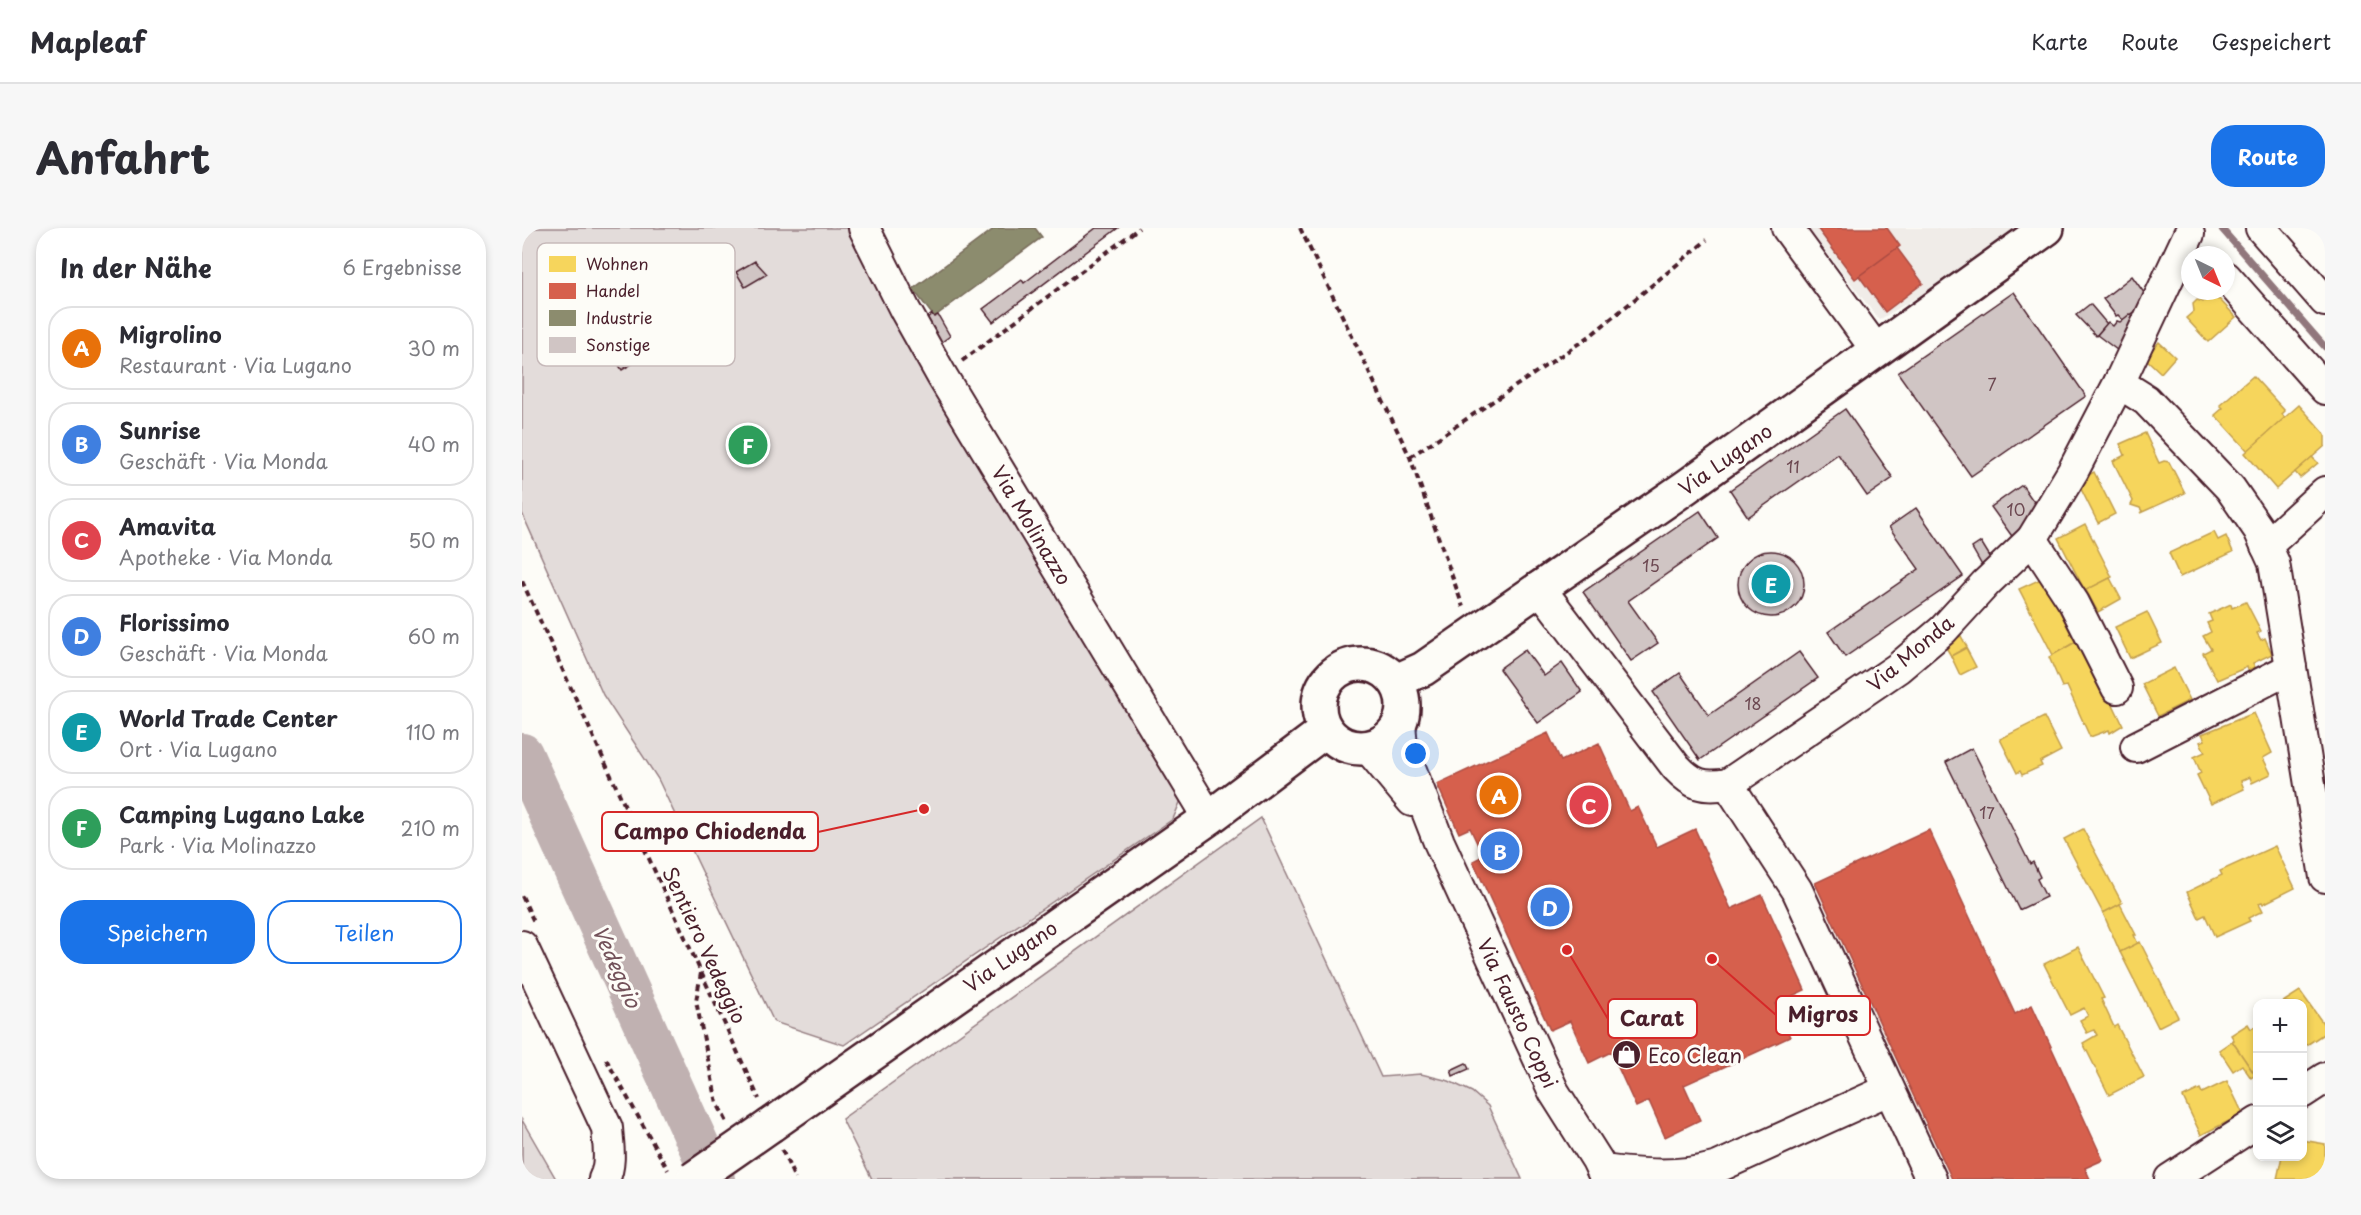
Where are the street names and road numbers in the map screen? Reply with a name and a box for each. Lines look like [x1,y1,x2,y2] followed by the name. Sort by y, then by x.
[1672,416,1778,502] street label: Via Lugano
[984,459,1080,591] street label: Via Molinazzo
[1860,607,1960,698] street label: Via Monda
[655,862,755,1028] street label: Sentiero Vedeggio
[957,913,1063,999] street label: Via Lugano
[1470,933,1566,1093] street label: Via Fausto Coppi

